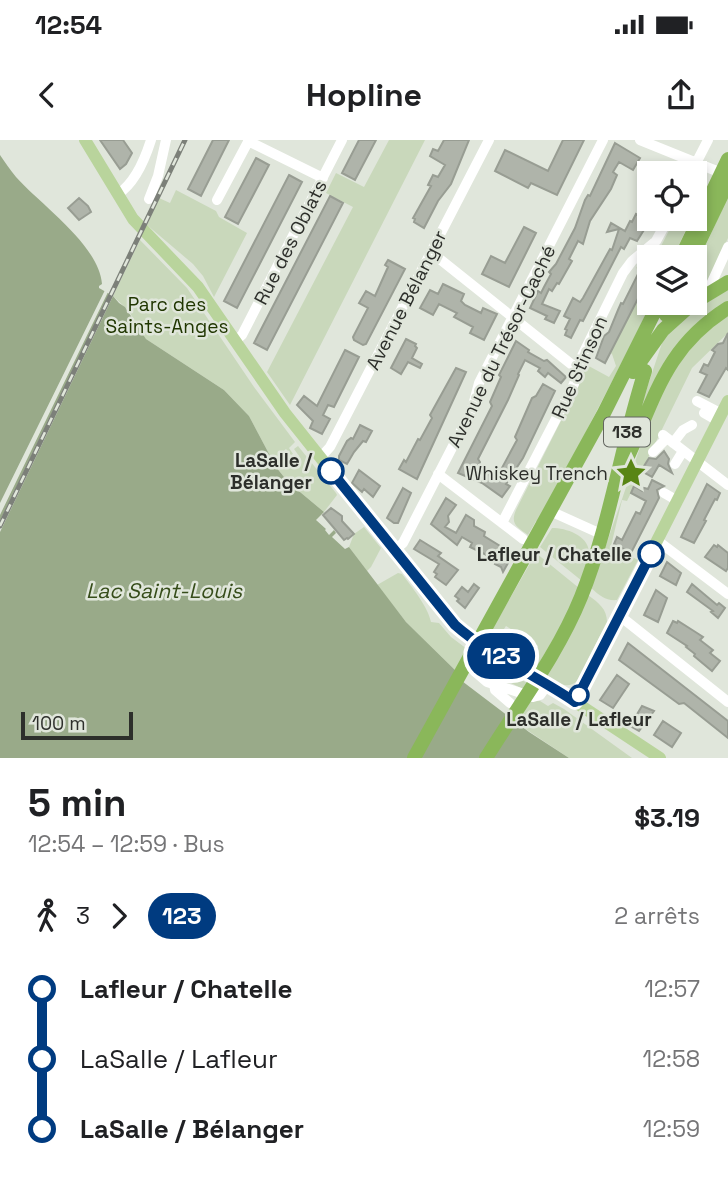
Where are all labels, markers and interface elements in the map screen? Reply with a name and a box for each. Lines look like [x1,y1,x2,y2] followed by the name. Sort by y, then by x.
[35,8,102,42] text: 12:54
[306,75,422,115] text: Hopline
[28,76,66,114] icon: back
[662,76,700,114] icon: share
[637,161,707,315] map controls
[637,161,707,231] button: locate
[248,176,333,309] street label: Rue des Oblats
[360,226,452,374] street label: Avenue Bélanger
[441,241,561,452] street label: Avenue du Trésor-Caché
[637,245,707,315] button: layers
[106,292,228,339] park label: Parc des Saints-Anges
[546,312,613,422] street label: Rue Stinson
[604,418,650,446] road number: 138
[230,448,313,495] place label: LaSalle / Bélanger
[614,456,648,490] place icon: Whiskey Trench
[318,458,344,484] marker: LaSalle / Bélanger
[466,461,608,486] place label: Whiskey Trench
[638,541,664,567] marker: Lafleur / Chatelle
[477,542,632,567] place label: Lafleur / Chatelle
[86,577,243,604] water label: Lac Saint-Louis
[461,633,541,679] line badge: 123
[481,640,521,671] text: 123
[569,685,589,705] marker: LaSalle / Lafleur
[506,707,652,732] place label: LaSalle / Lafleur
[21,709,133,741] scale bar
[32,711,86,736] text: 100 m
[28,779,126,827] text: 5 min
[634,801,700,835] text: $3.19
[28,829,225,859] text: 12:54 – 12:59 · Bus
[28,897,66,935] icon: walk
[100,897,138,935] icon: forward
[162,900,202,931] text: 123
[76,901,90,931] text: 3
[614,901,700,931] text: 2 arrêts
[80,972,292,1006] text: Lafleur / Chatelle
[644,974,700,1004] text: 12:57
[80,1042,278,1076] text: LaSalle / Lafleur
[643,1044,700,1074] text: 12:58
[80,1112,304,1146] text: LaSalle / Bélanger
[643,1114,700,1144] text: 12:59

